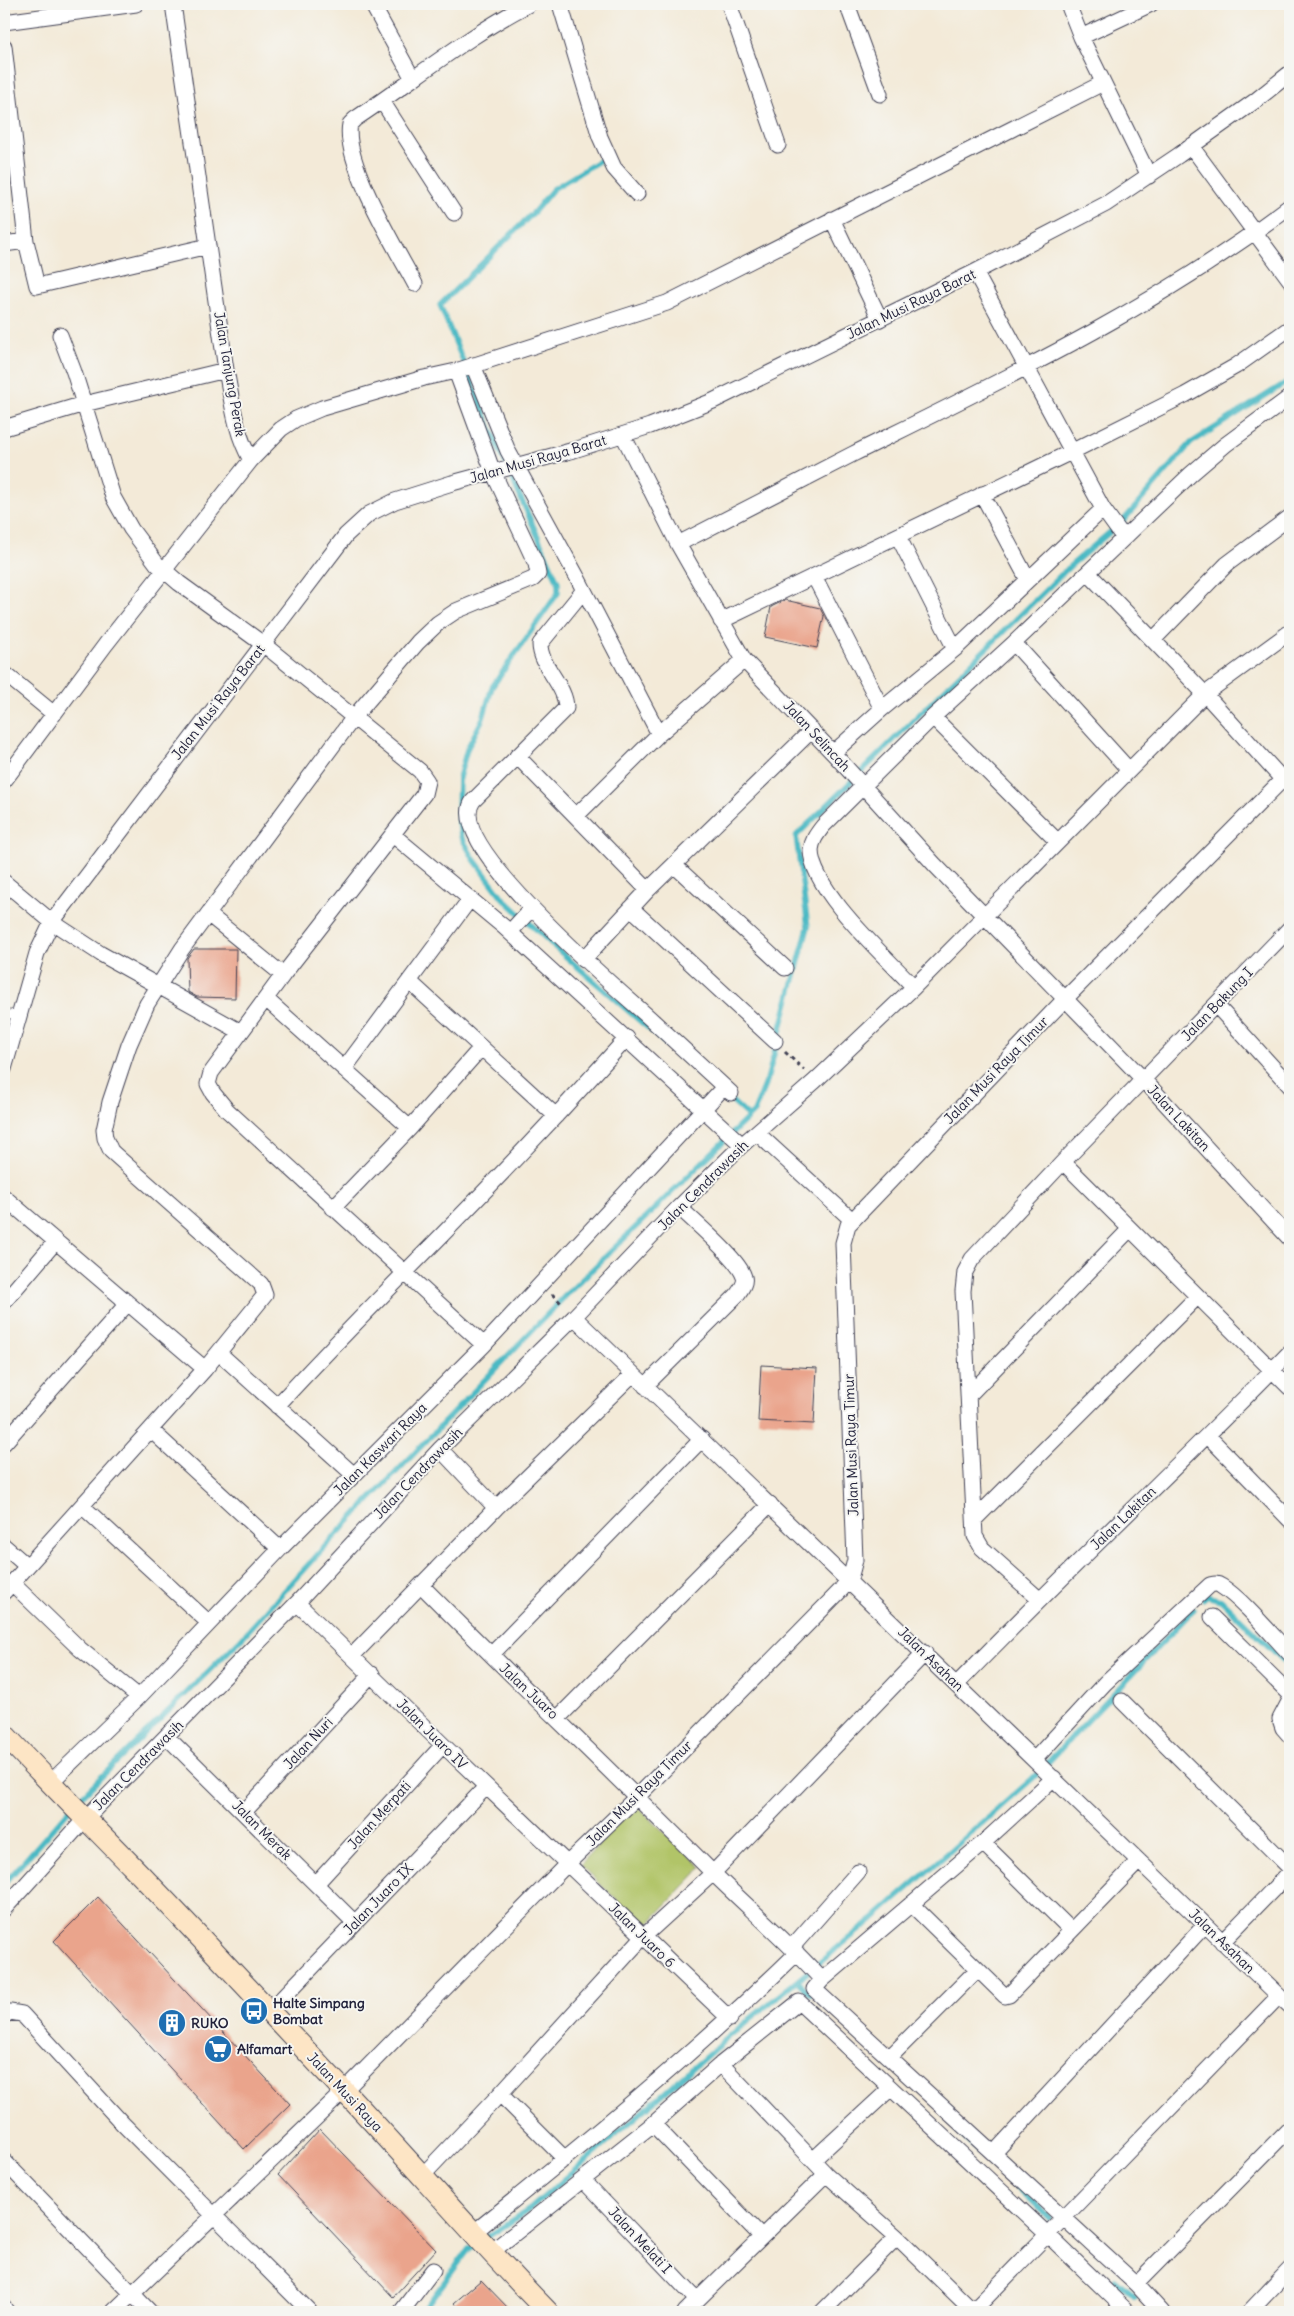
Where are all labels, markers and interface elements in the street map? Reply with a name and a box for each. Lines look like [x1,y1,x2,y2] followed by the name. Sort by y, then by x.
[844,265,979,343] street label: Jalan Musi Raya Barat
[210,310,250,438] street label: Jalan Tanjung Perak
[468,431,609,487] street label: Jalan Musi Raya Barat
[167,641,269,763] street label: Jalan Musi Raya Barat
[780,697,854,775] street label: Jalan Selincah
[1177,963,1257,1045] street label: Jalan Bakung I
[940,1012,1052,1128] street label: Jalan Musi Raya Timur
[1144,1081,1214,1155] street label: Jalan Lakitan
[654,1136,752,1234] street label: Jalan Cendrawasih
[840,1373,862,1517] street label: Jalan Musi Raya Timur
[330,1399,430,1499] street label: Jalan Kaswari Raya
[370,1423,466,1523] street label: Jalan Cendrawasih
[1086,1482,1160,1554] street label: Jalan Lakitan
[894,1623,968,1695] street label: Jalan Asahan
[496,1659,562,1723] street label: Jalan Juaro
[393,1695,471,1773] street label: Jalan Juaro IV
[280,1713,336,1773] street label: Jalan Nuri
[89,1716,187,1814] street label: Jalan Cendrawasih
[582,1736,696,1850] street label: Jalan Musi Raya Timur
[344,1777,414,1853] street label: Jalan Merpati
[228,1796,296,1864] street label: Jalan Merak
[339,1859,417,1939] street label: Jalan Juaro IX
[605,1899,679,1971] street label: Jalan Juaro 6
[1185,1905,1259,1977] street label: Jalan Asahan
[273,1994,365,2028] place label: Halte Simpang Bombat
[239,1996,269,2026] bus stop icon: Halte Simpang Bombat
[157,2008,187,2038] building icon: RUKO
[191,2014,229,2032] place label: RUKO
[203,2034,233,2064] supermarket icon: Alfamart
[237,2040,292,2058] place label: Alfamart
[303,2048,387,2136] street label: Jalan Musi Raya
[604,2203,676,2277] street label: Jalan Melati I

